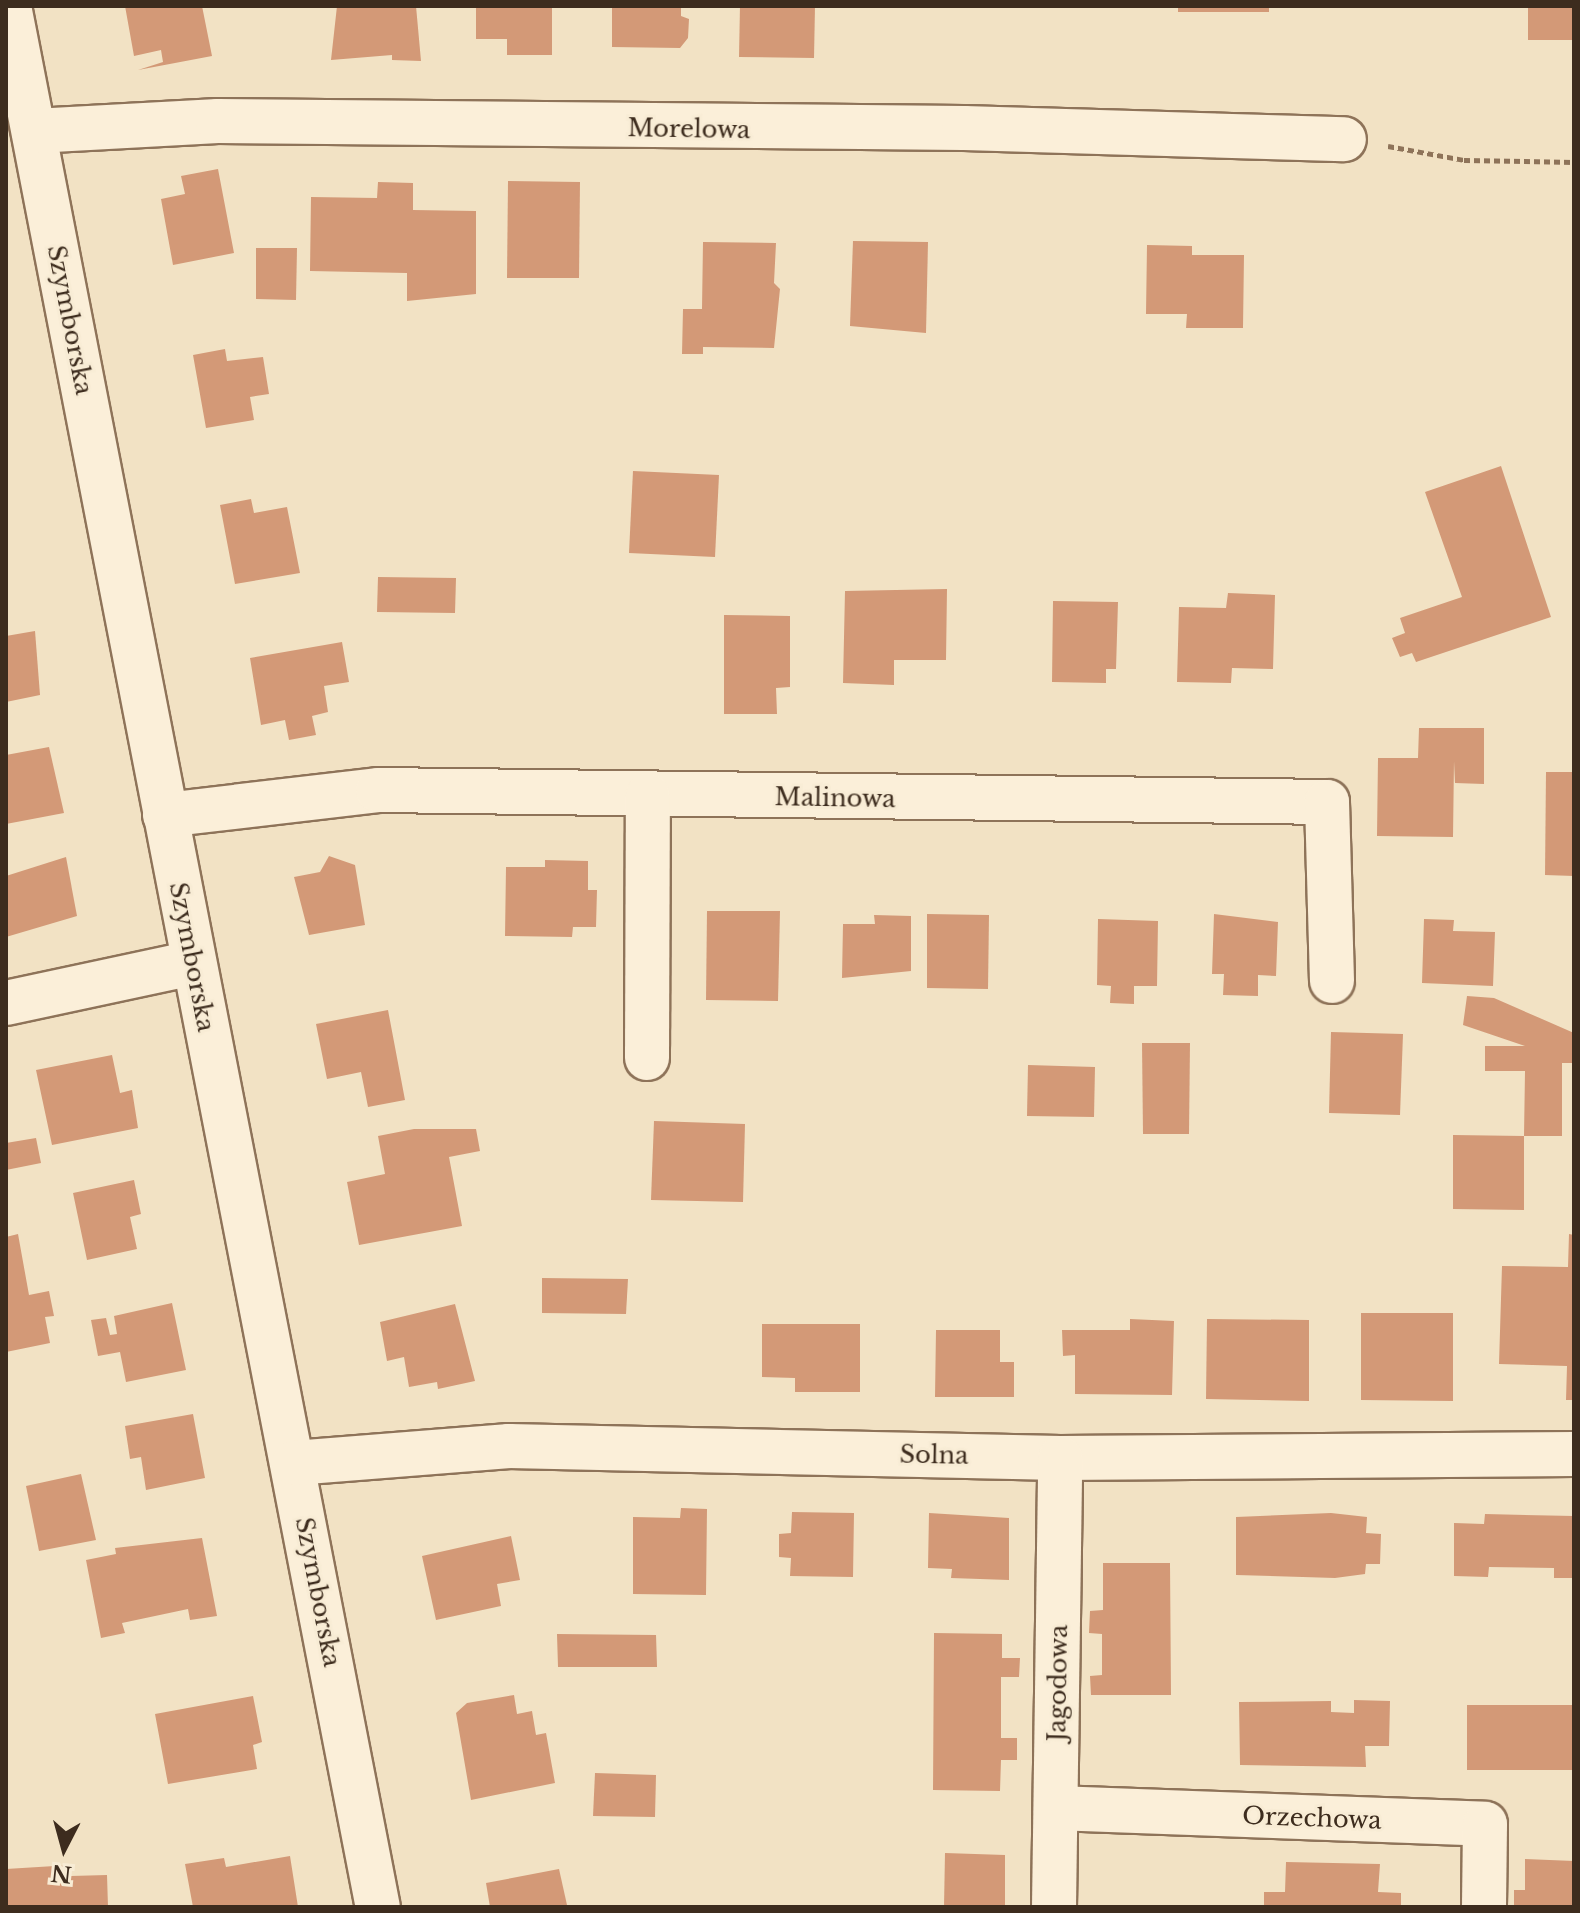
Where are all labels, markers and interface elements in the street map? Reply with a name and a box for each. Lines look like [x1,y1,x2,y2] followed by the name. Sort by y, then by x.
[627,114,751,144] street label: Morelowa
[41,243,99,397] street label: Szymborska
[774,783,896,813] street label: Malinowa
[163,880,221,1034] street label: Szymborska
[899,1440,969,1470] street label: Solna
[289,1515,347,1669] street label: Szymborska
[1043,1624,1073,1742] street label: Jagodowa
[1242,1801,1382,1835] street label: Orzechowa
[24,1809,104,1889] north arrow
[50,1859,73,1888] text: N

